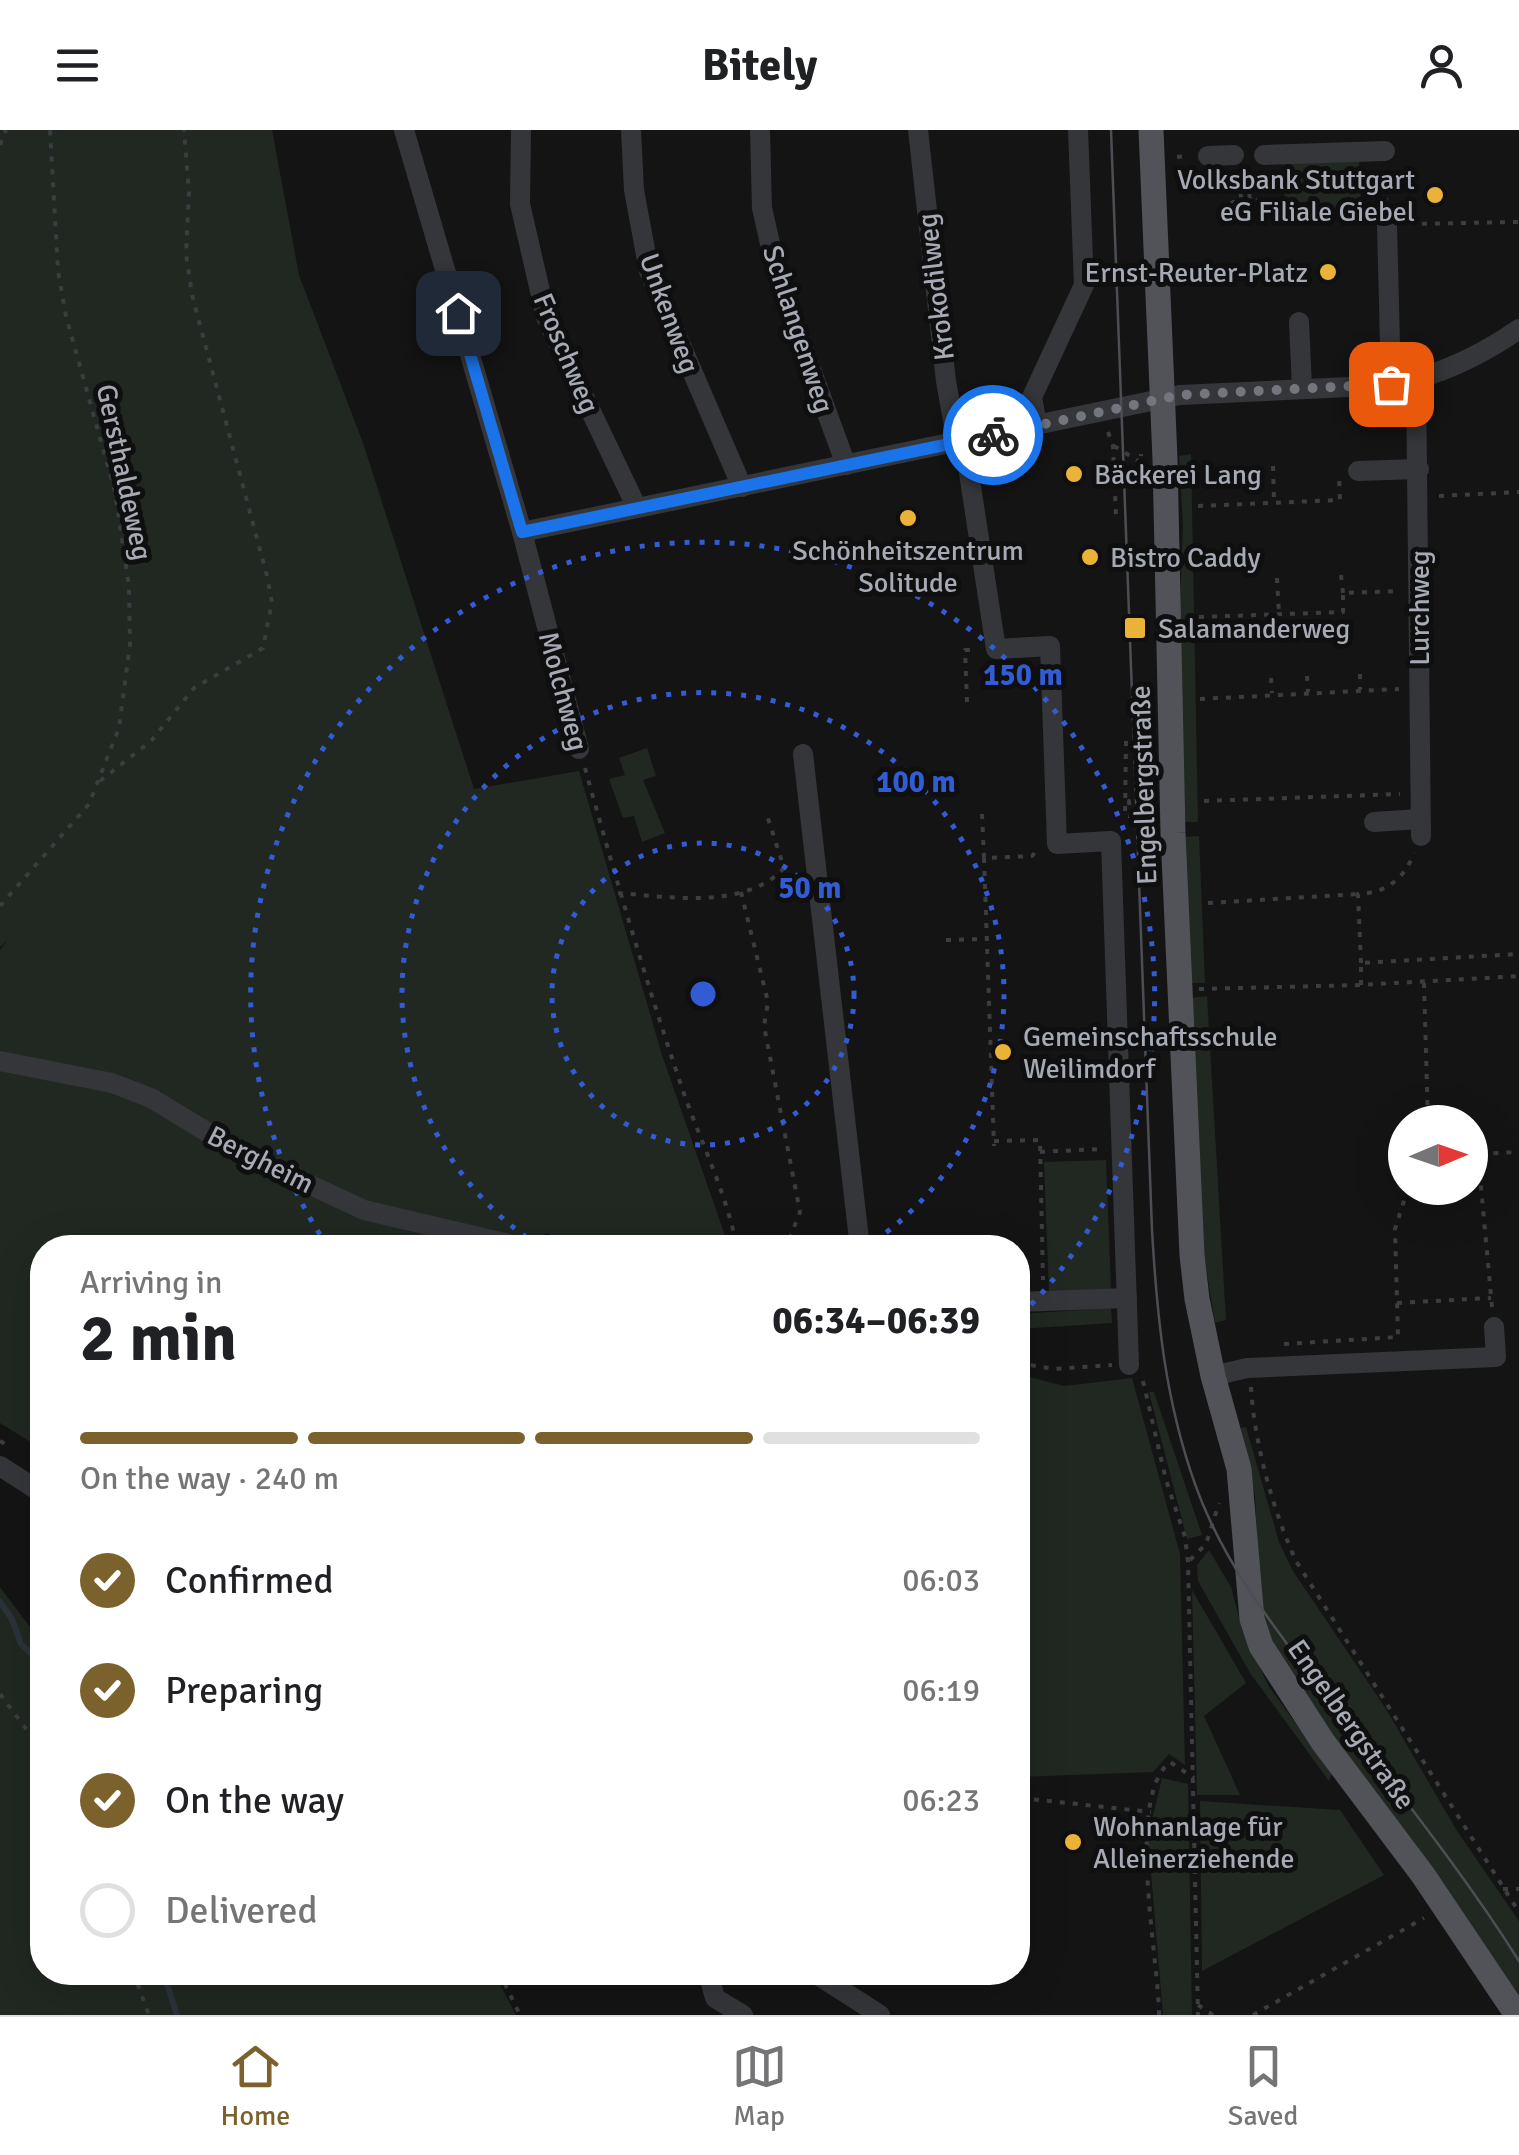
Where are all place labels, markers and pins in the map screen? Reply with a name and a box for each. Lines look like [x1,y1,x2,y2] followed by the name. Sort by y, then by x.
[1177,163,1415,229] place label: Volksbank Stuttgart eG Filiale Giebel
[1424,184,1446,206] marker: Volksbank Stuttgart eG Filiale Giebel
[1085,256,1308,290] place label: Ernst-Reuter-Platz
[1317,261,1339,283] marker: Ernst-Reuter-Platz
[416,271,501,356] pin
[1349,342,1434,427] pin
[1094,458,1262,492] place label: Bäckerei Lang
[1063,463,1085,485] marker: Bäckerei Lang
[897,507,919,529] marker: Schönheitszentrum Solitude
[792,534,1024,600] place label: Schönheitszentrum Solitude
[1110,541,1261,575] place label: Bistro Caddy
[1079,546,1101,568] marker: Bistro Caddy
[1158,612,1350,646] place label: Salamanderweg
[1122,615,1148,641] marker: Salamanderweg
[685,976,721,1012] centre of rings
[1023,1020,1278,1086] place label: Gemeinschaftsschule Weilimdorf
[992,1041,1014,1063] marker: Gemeinschaftsschule Weilimdorf
[1093,1810,1295,1876] place label: Wohnanlage für Alleinerziehende
[1062,1831,1084,1853] marker: Wohnanlage für Alleinerziehende

